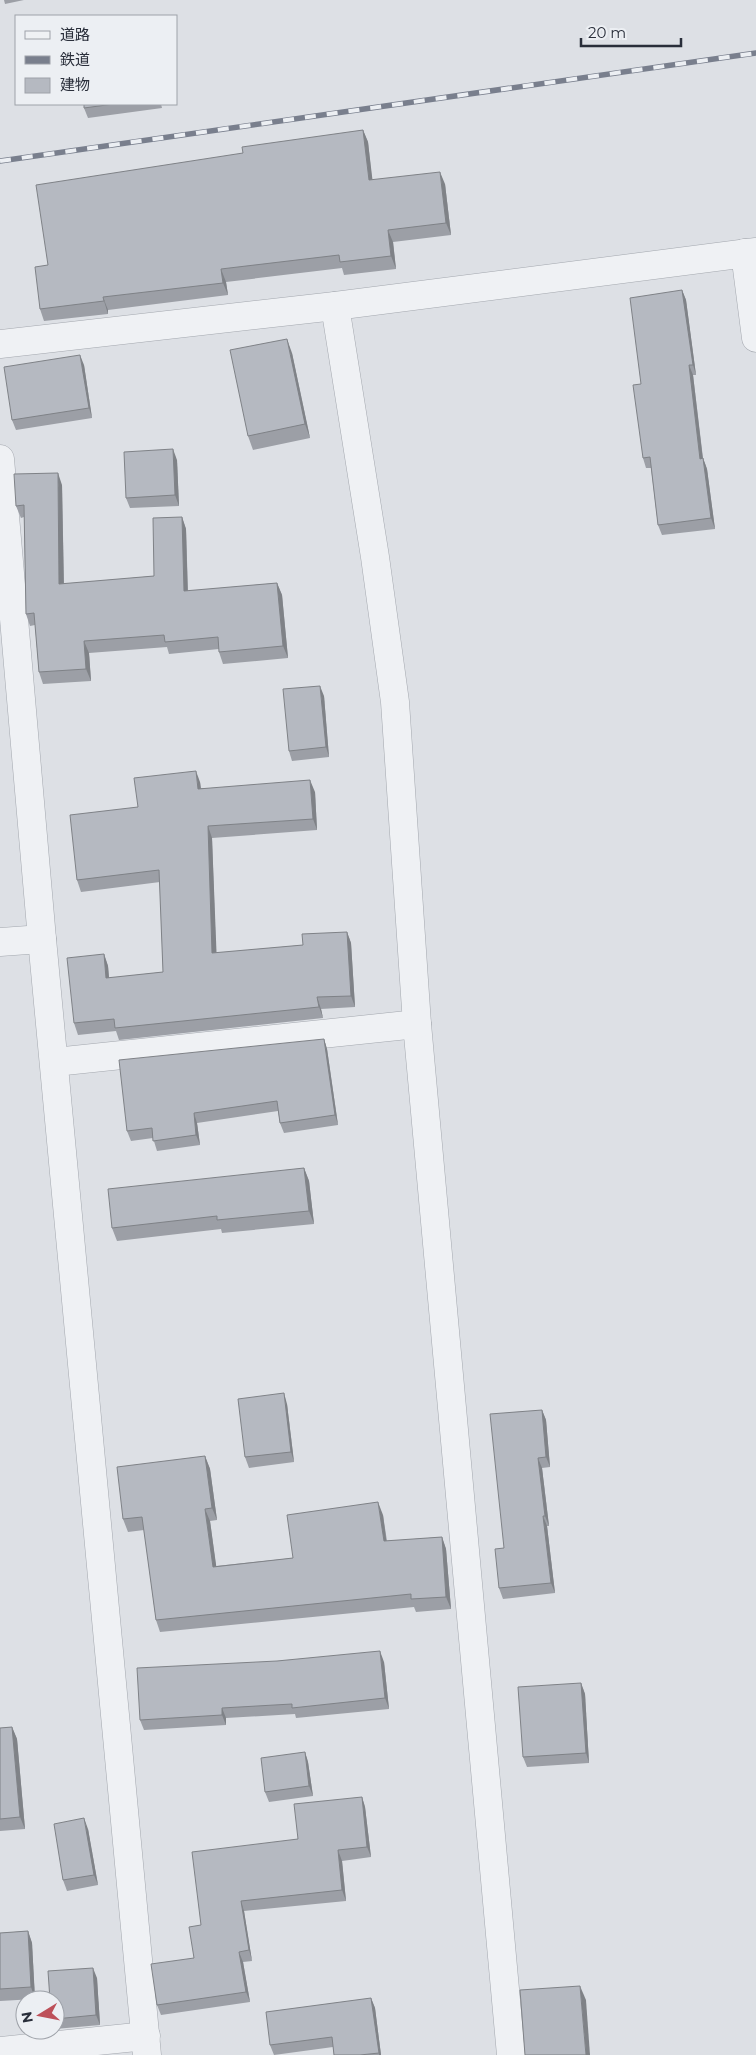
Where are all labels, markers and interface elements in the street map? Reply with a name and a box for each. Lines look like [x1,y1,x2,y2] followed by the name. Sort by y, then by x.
[15,15,178,105] legend
[581,15,681,47] scale bar
[588,23,626,42] text: 20 m
[60,25,90,44] text: 道路
[60,50,90,69] text: 鉄道
[60,75,90,94] text: 建物
[15,1990,65,2040] north arrow
[17,2010,37,2024] text: N

